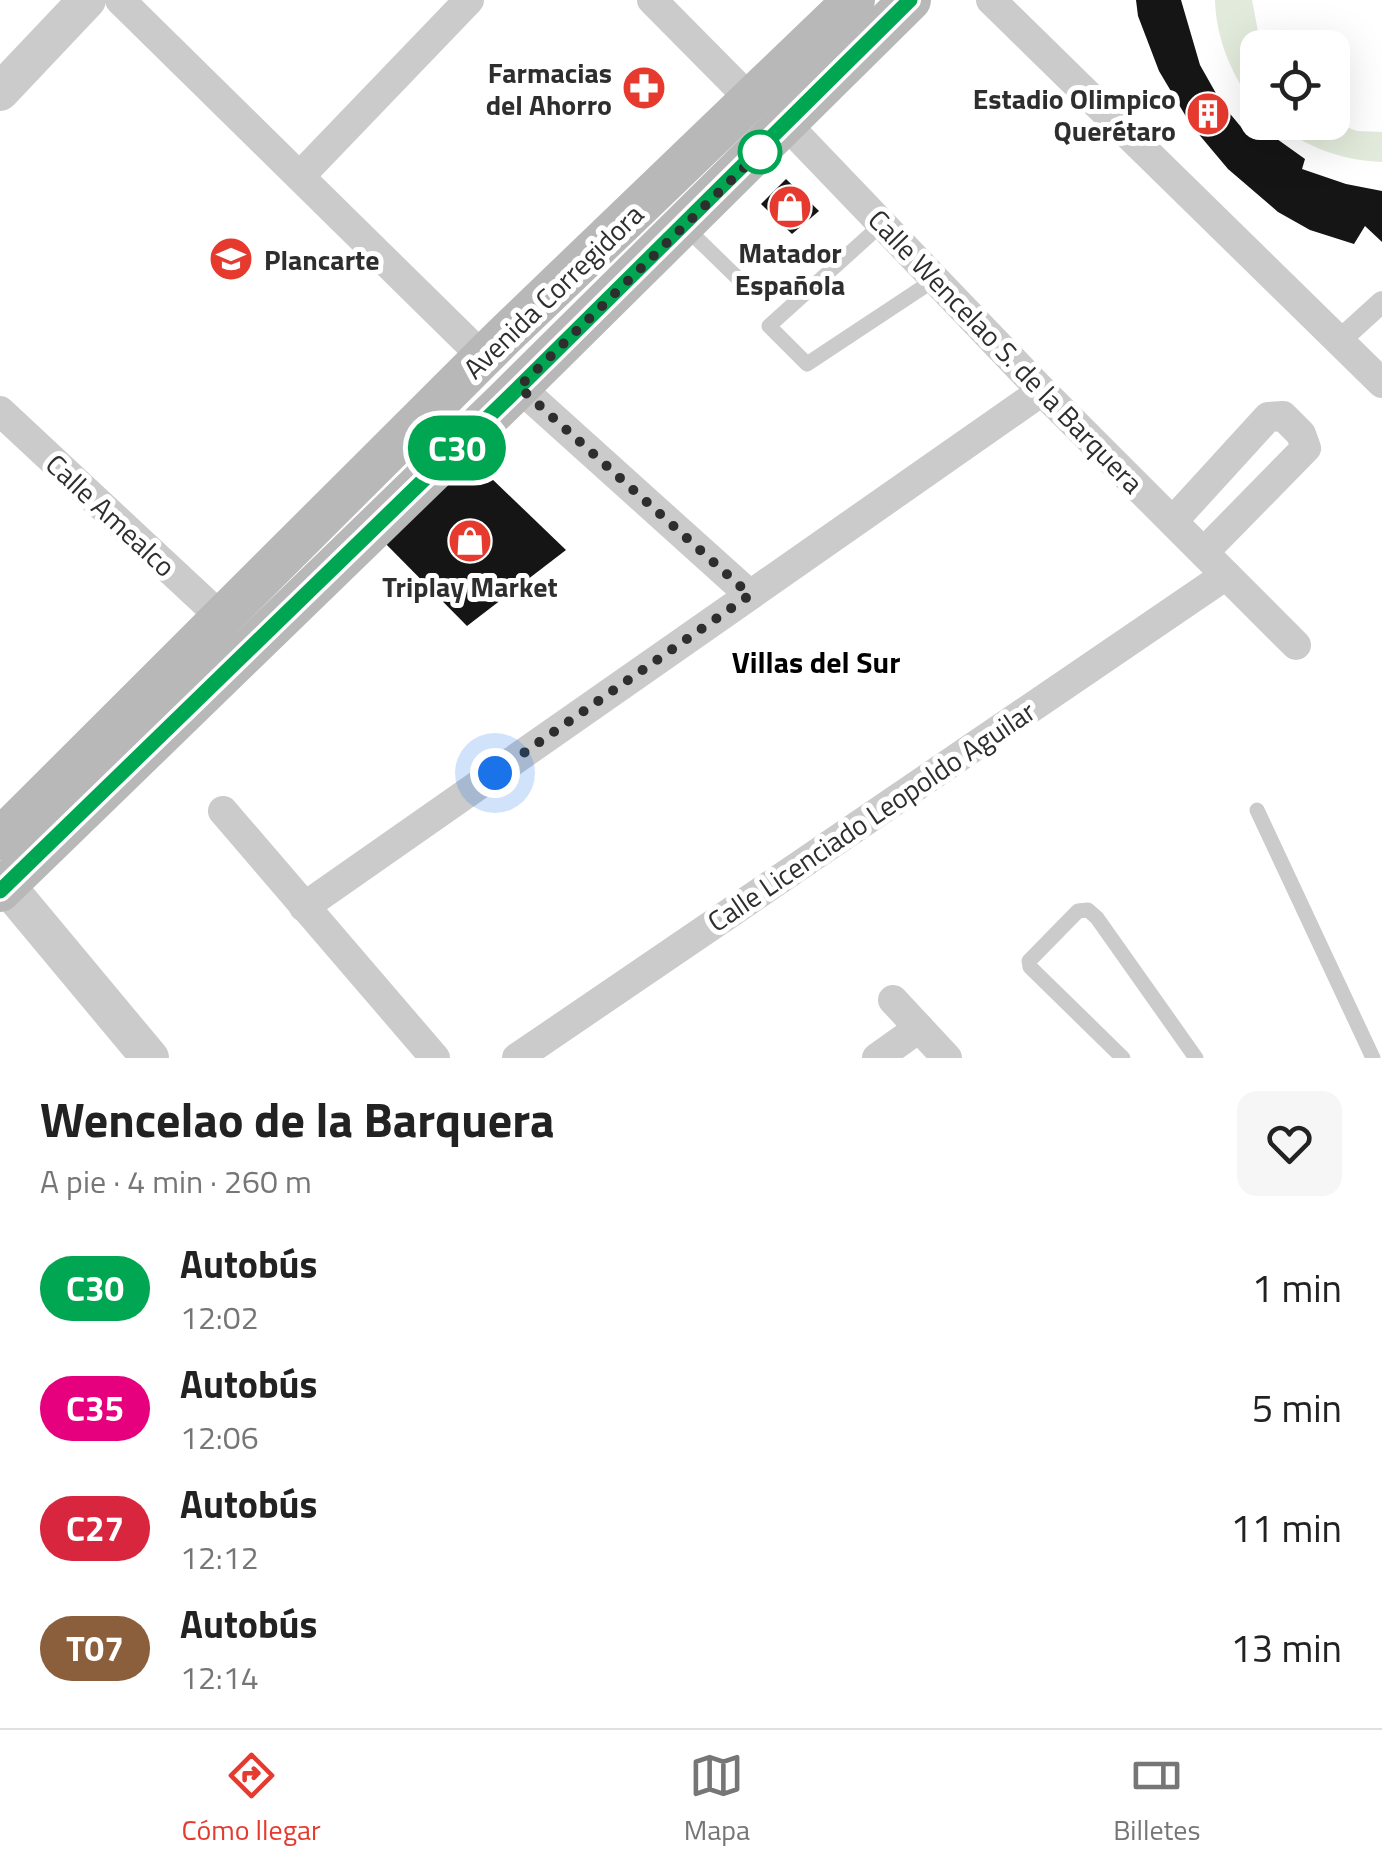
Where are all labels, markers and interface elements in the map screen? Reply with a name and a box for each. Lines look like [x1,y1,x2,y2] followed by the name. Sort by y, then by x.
[1240,30,1350,140] map controls
[1240,30,1350,140] button: locate
[486,51,612,126] place label: Farmacias del Ahorro
[621,65,667,111] pharmacy icon: Farmacias del Ahorro
[973,77,1176,152] place label: Estadio Olimpico Querétaro
[1185,91,1231,137] building icon: Estadio Olimpico Querétaro
[739,131,781,173] unlabelled marker
[767,184,813,230] shop icon: Matador Española
[453,193,653,389] street label: Avenida Corregidora
[858,199,1154,503] street label: Calle Wencelao S. de la Barquera
[735,231,845,306] place label: Matador Española
[208,236,254,282] school or university icon: Plancarte
[264,238,380,281] place label: Plancarte
[400,416,514,480] line badge: C30
[428,421,486,475] text: C30
[36,443,186,587] street label: Calle Amealco
[447,518,493,564] shop icon: Triplay Market
[382,565,558,608] place label: Triplay Market
[732,639,900,685] district label: Villas del Sur
[698,690,1044,942] street label: Calle Licenciado Leopoldo Aguilar
[470,748,520,798] your location
[40,1083,555,1156] text: Wencelao de la Barquera
[1237,1091,1342,1196] button: heart
[40,1157,312,1205] text: A pie · 4 min · 260 m
[180,1235,318,1293] text: Autobús
[1252,1259,1342,1317] text: 1 min
[66,1261,124,1315] text: C30
[180,1293,259,1341] text: 12:02
[180,1355,318,1413] text: Autobús
[1252,1379,1342,1437] text: 5 min
[66,1381,124,1435] text: C35
[180,1413,259,1461] text: 12:06
[180,1475,318,1533] text: Autobús
[1231,1499,1342,1557] text: 11 min
[66,1501,124,1555] text: C27
[180,1533,259,1581] text: 12:12
[180,1595,318,1653] text: Autobús
[1231,1619,1342,1677] text: 13 min
[66,1621,124,1675] text: T07
[180,1653,259,1701] text: 12:14
[182,1748,321,1851] tab: Cómo llegar
[684,1748,750,1851] tab: Mapa
[1113,1748,1201,1851] tab: Billetes

